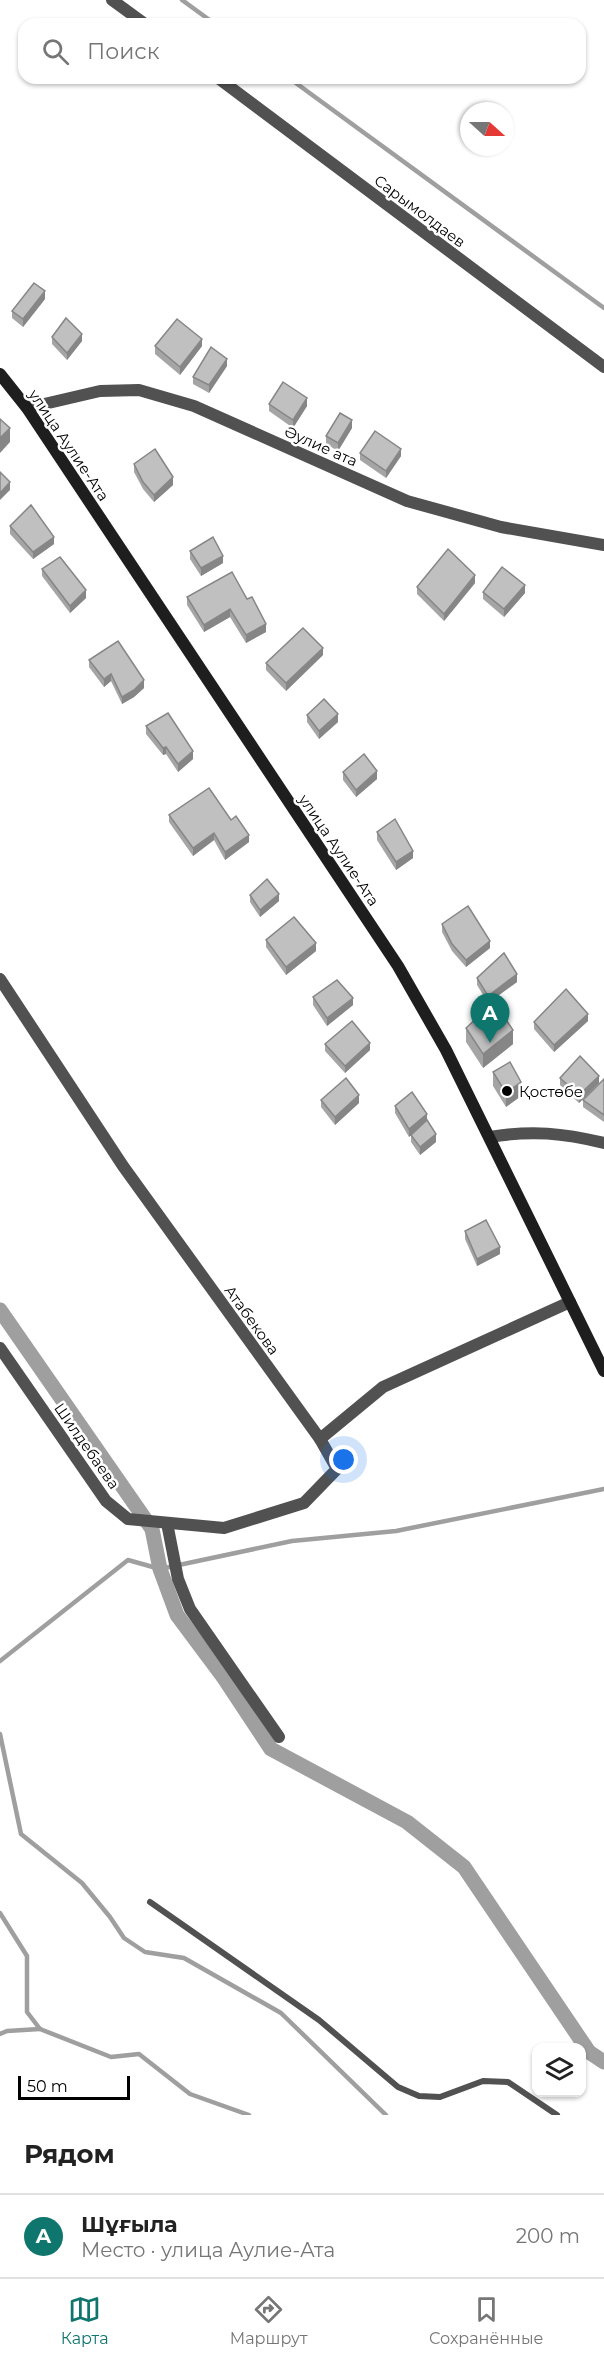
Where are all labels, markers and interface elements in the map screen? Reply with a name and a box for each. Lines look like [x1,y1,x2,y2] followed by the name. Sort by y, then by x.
[18,18,586,84] search box
[39,35,72,68] icon: search
[87,38,159,65] text: Поиск
[460,102,514,156] north arrow
[371,171,469,251] street label: Сарымолдаев
[24,385,113,504] street label: улица Аулие-Ата
[282,421,360,471] street label: Әулие ата
[294,790,383,909] street label: улица Аулие-Ата
[470,994,510,1043] pin: A
[519,1082,583,1101] place label: Қостөбе
[500,1084,514,1098] marker: Қостөбе
[220,1282,284,1358] street label: Атабекова
[50,1399,124,1493] street label: Шилдебаева
[329,1445,358,1474] your location
[532,2043,586,2097] map controls
[532,2043,586,2097] button: layers
[18,2073,130,2100] scale bar
[27,2077,68,2096] text: 50 m
[24,2138,115,2170] text: Рядом
[81,2211,178,2238] text: Шұғыла
[36,2224,51,2248] text: A
[516,2224,580,2248] text: 200 m
[81,2238,335,2262] text: Место · улица Аулие-Ата
[61,2293,109,2348] tab: Карта
[230,2293,308,2348] tab: Маршрут
[429,2293,543,2348] tab: Сохранённые

